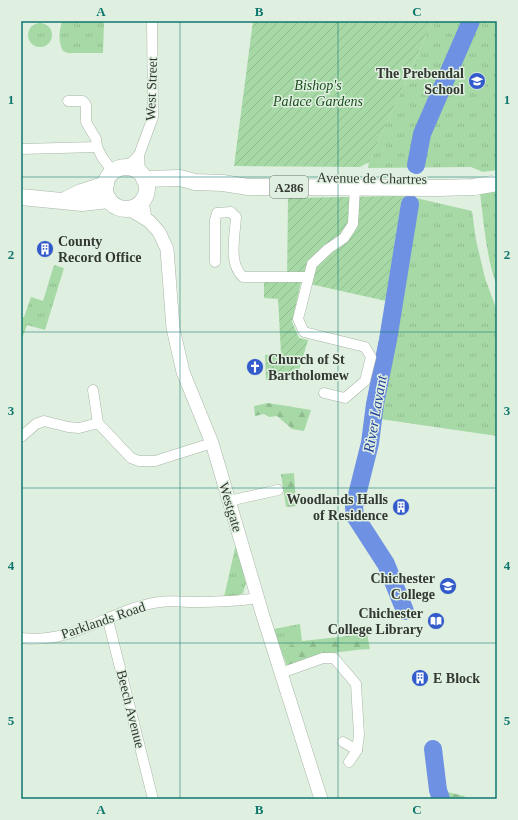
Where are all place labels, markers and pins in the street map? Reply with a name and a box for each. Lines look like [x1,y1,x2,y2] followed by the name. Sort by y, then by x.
[376,66,464,97] place label: The Prebendal School
[467,71,487,91] school or university icon: The Prebendal School
[58,234,142,265] place label: County Record Office
[35,239,55,259] building icon: County Record Office
[268,352,350,383] place label: Church of St Bartholomew
[245,357,265,377] church icon: Church of St Bartholomew
[286,492,389,523] place label: Woodlands Halls of Residence
[391,497,411,517] building icon: Woodlands Halls of Residence
[370,571,435,602] place label: Chichester College
[438,576,458,596] school or university icon: Chichester College
[328,606,423,637] place label: Chichester College Library
[426,611,446,631] library icon: Chichester College Library
[410,668,430,688] building icon: E Block
[433,671,480,686] place label: E Block

